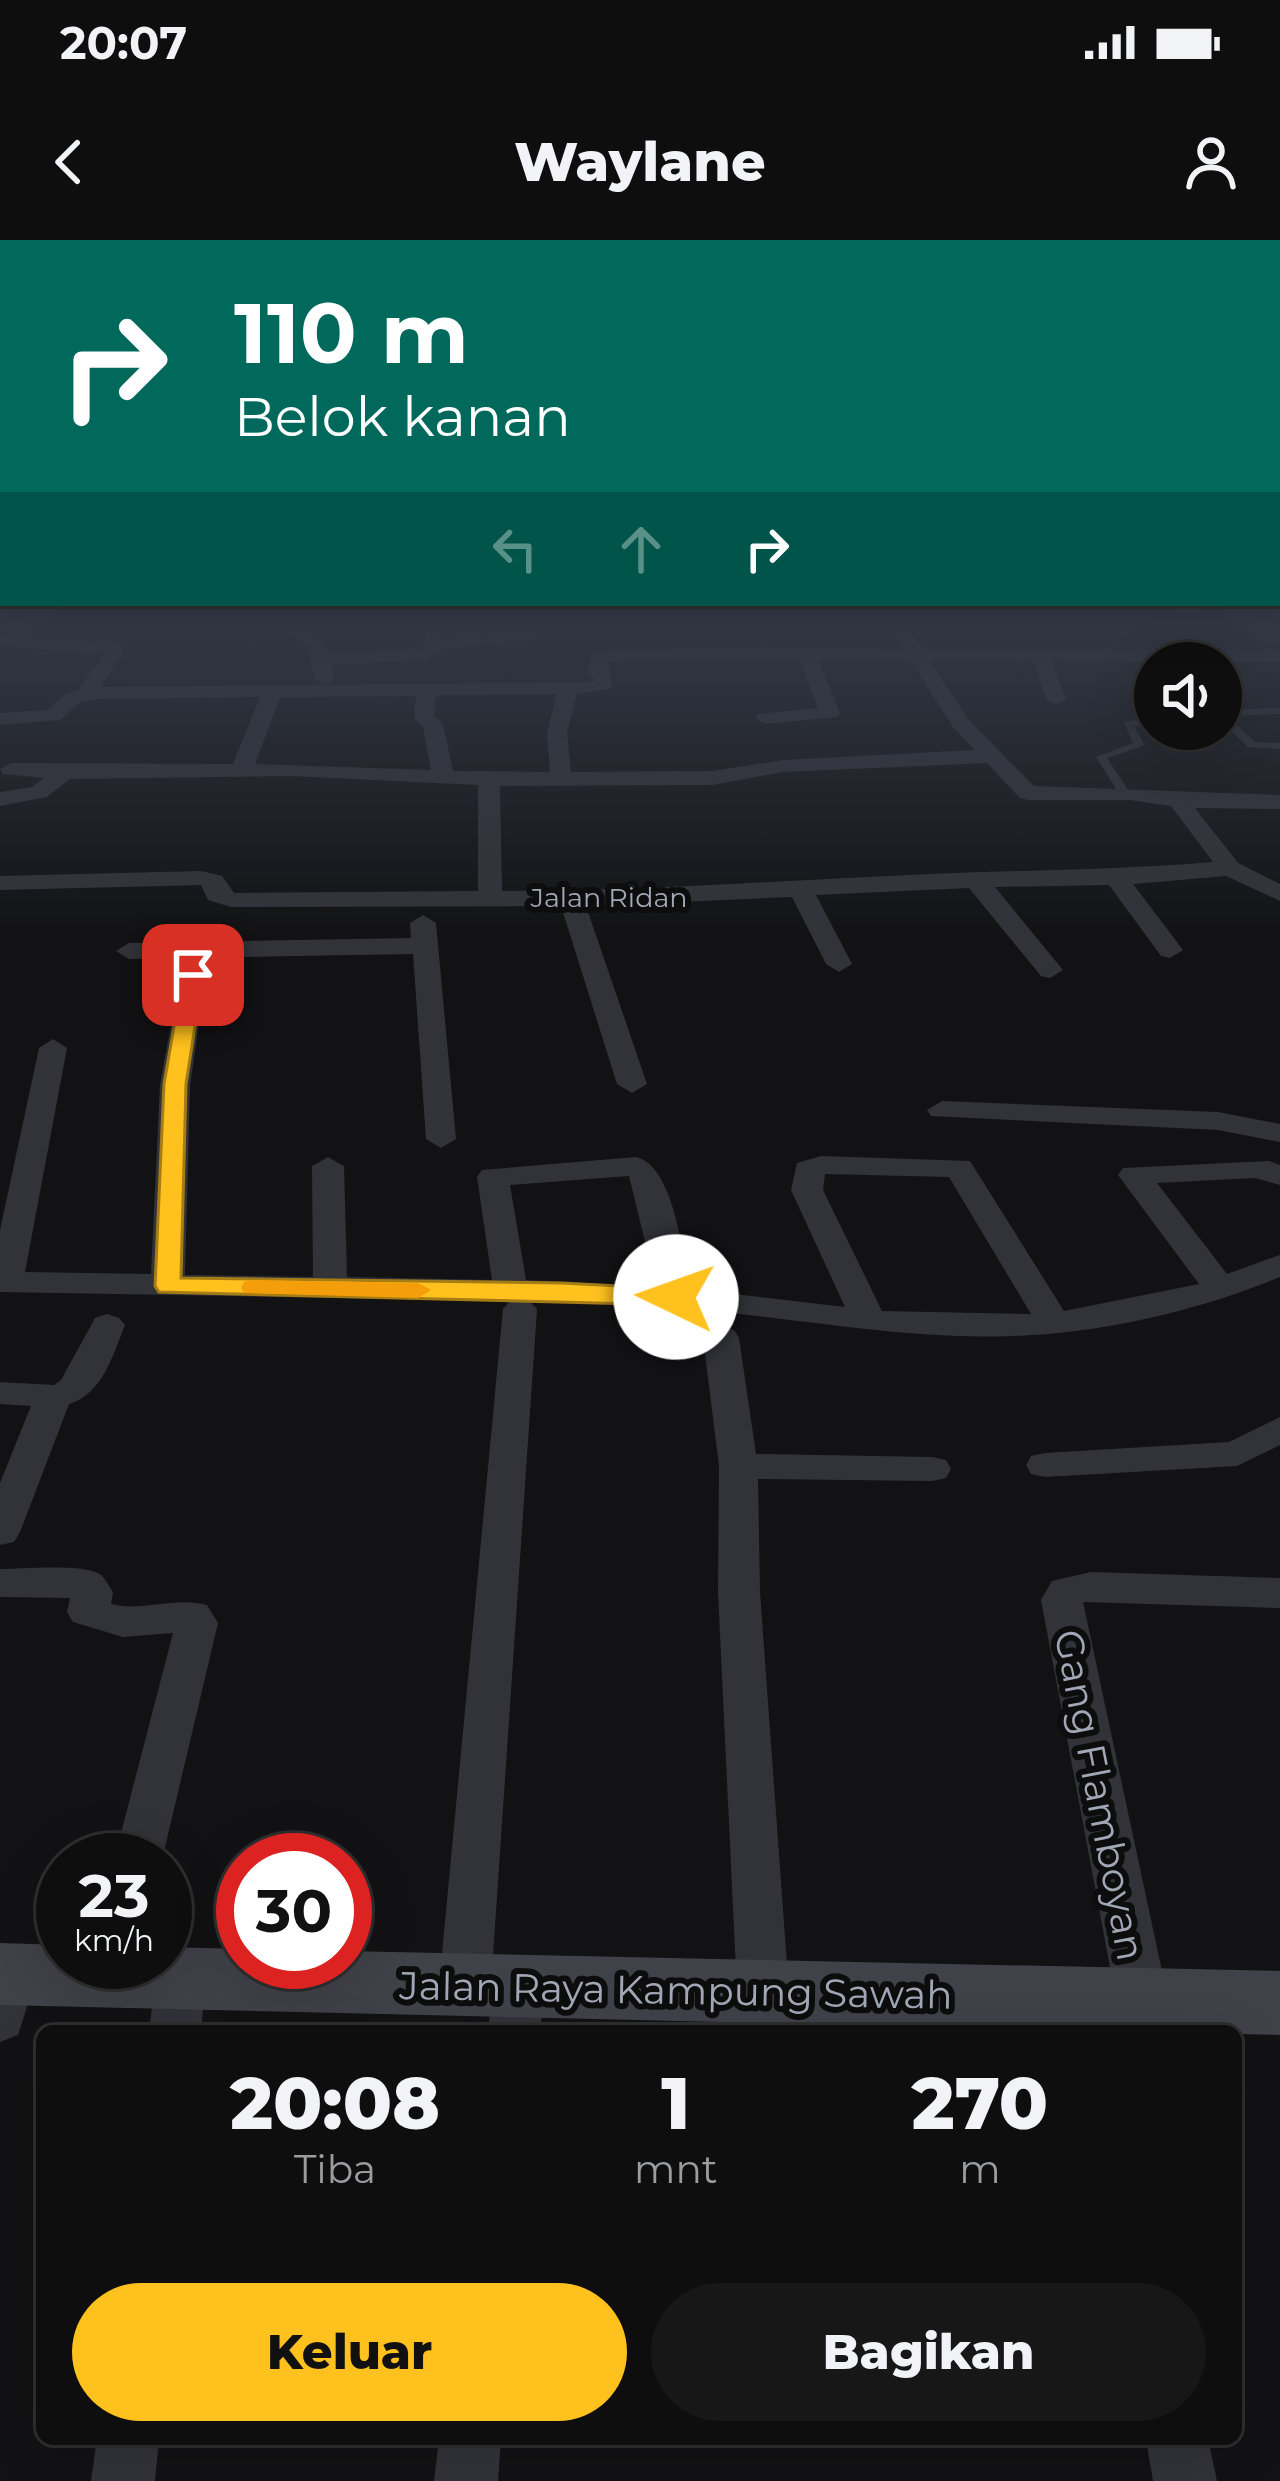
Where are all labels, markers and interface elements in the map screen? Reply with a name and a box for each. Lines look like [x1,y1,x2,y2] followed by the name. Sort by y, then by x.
[60,15,187,70] text: 20:07
[36,129,102,195] icon: back
[514,129,766,195] text: Waylane
[1178,129,1244,195] icon: person
[234,282,469,384] text: 110 m
[36,288,192,444] icon: right
[234,384,571,450] text: Belok kanan
[482,516,548,582] icon: left
[608,516,674,582] icon: ahead
[734,516,800,582] icon: right
[1134,642,1242,750] map controls
[1134,642,1242,750] button: sound
[529,881,688,914] street label: Jalan Ridan
[142,924,244,1026] pin
[160,942,226,1008] icon: arrive
[613,1234,739,1360] position arrow
[1044,1625,1156,1965] street label: Gang Flamboyan
[216,1833,372,1989] speed limit sign: 30
[79,1859,149,1932] text: 23
[74,1922,154,1959] text: km/h
[398,1961,953,2019] street label: Jalan Raya Kampung Sawah
[230,2059,440,2147] text: 20:08
[661,2059,690,2147] text: 1
[912,2059,1048,2147] text: 270
[294,2145,376,2193] text: Tiba
[634,2145,718,2193] text: mnt
[959,2145,1001,2193] text: m
[72,2283,627,2421] button: Keluar
[651,2283,1206,2421] button: Bagikan

